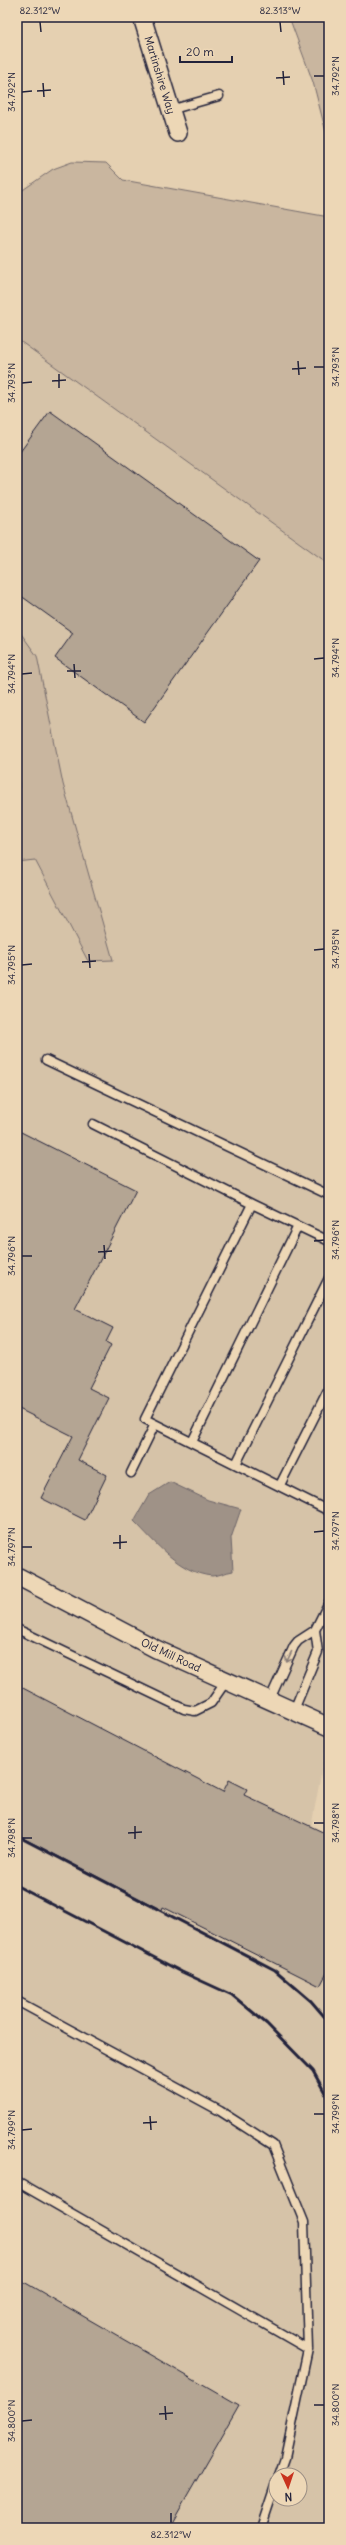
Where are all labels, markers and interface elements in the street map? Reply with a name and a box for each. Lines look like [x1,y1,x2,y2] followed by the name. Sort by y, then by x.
[20,4,60,17] text: 82.312°W
[260,4,300,17] text: 82.313°W
[141,34,179,116] street label: Martinshire Way
[180,38,232,64] scale bar
[186,44,214,59] text: 20 m
[329,56,342,96] text: 34.792°N
[5,72,18,112] text: 34.792°N
[329,347,342,387] text: 34.793°N
[5,363,18,403] text: 34.793°N
[329,638,342,678] text: 34.794°N
[5,654,18,694] text: 34.794°N
[329,929,342,969] text: 34.795°N
[5,945,18,985] text: 34.795°N
[329,1220,342,1260] text: 34.796°N
[5,1236,18,1276] text: 34.796°N
[329,1511,342,1551] text: 34.797°N
[5,1527,18,1567] text: 34.797°N
[139,1635,204,1675] street label: Old Mill Road
[285,1651,292,1663] one-way arrow
[329,1803,342,1843] text: 34.798°N
[5,1818,18,1858] text: 34.798°N
[329,2094,342,2134] text: 34.799°N
[5,2110,18,2150] text: 34.799°N
[329,2384,342,2426] text: 34.800°N
[5,2400,18,2442] text: 34.800°N
[268,2467,308,2507] north arrow
[284,2490,293,2504] text: N
[151,2528,191,2541] text: 82.312°W

